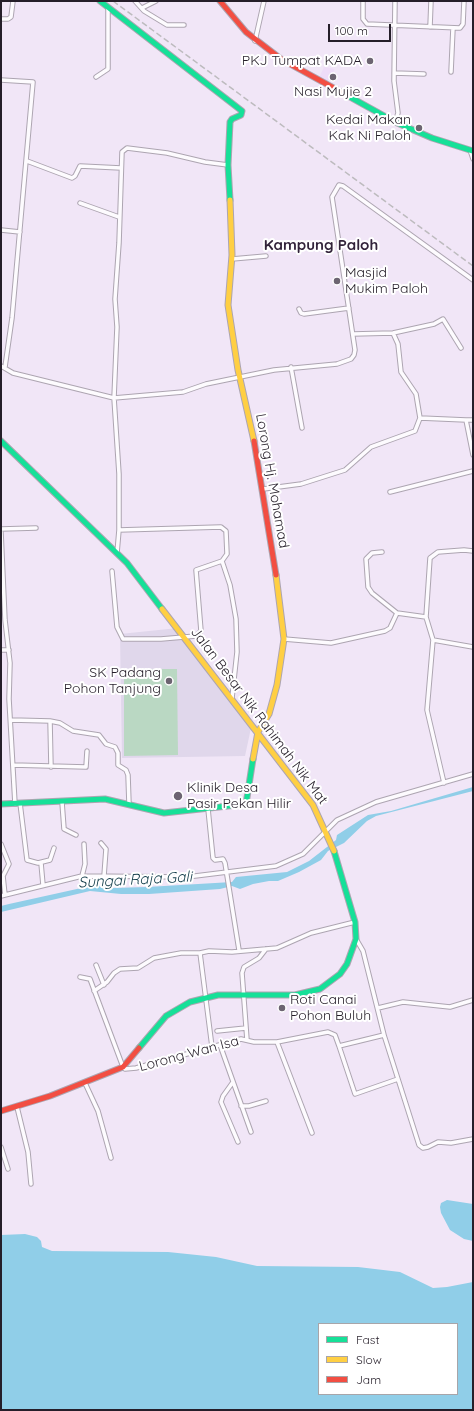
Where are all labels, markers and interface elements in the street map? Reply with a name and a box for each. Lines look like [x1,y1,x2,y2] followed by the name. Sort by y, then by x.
[330,16,393,42] scale bar
[335,23,368,38] text: 100 m
[242,53,362,69] place label: PKJ Tumpat KADA
[365,56,375,66] marker: PKJ Tumpat KADA
[328,72,338,82] marker: Nasi Mujie 2
[294,84,372,100] place label: Nasi Mujie 2
[326,112,411,144] place label: Kedai Makan Kak Ni Paloh
[414,123,424,133] marker: Kedai Makan Kak Ni Paloh
[264,236,378,254] district label: Kampung Paloh
[345,265,428,298] place label: Masjid Mukim Paloh
[332,276,342,286] marker: Masjid Mukim Paloh
[252,412,292,550] street label: Lorong Hj. Mohamad
[187,624,331,808] street label: Jalan Besar Nik Rahimah Nik Mat
[64,665,161,698] place label: SK Padang Pohon Tanjung
[164,676,174,686] marker: SK Padang Pohon Tanjung
[187,780,291,812] place label: Klinik Desa Pasir Pekan Hilir
[172,790,184,802] marker: Klinik Desa Pasir Pekan Hilir
[78,868,192,892] water label: Sungai Raja Gali
[290,992,371,1024] place label: Roti Canai Pohon Buluh
[277,1003,287,1013] marker: Roti Canai Pohon Buluh
[137,1033,241,1075] street label: Lorong Wan Isa
[318,1323,458,1395] legend
[356,1332,380,1347] text: Fast
[356,1352,382,1367] text: Slow
[356,1372,381,1387] text: Jam

